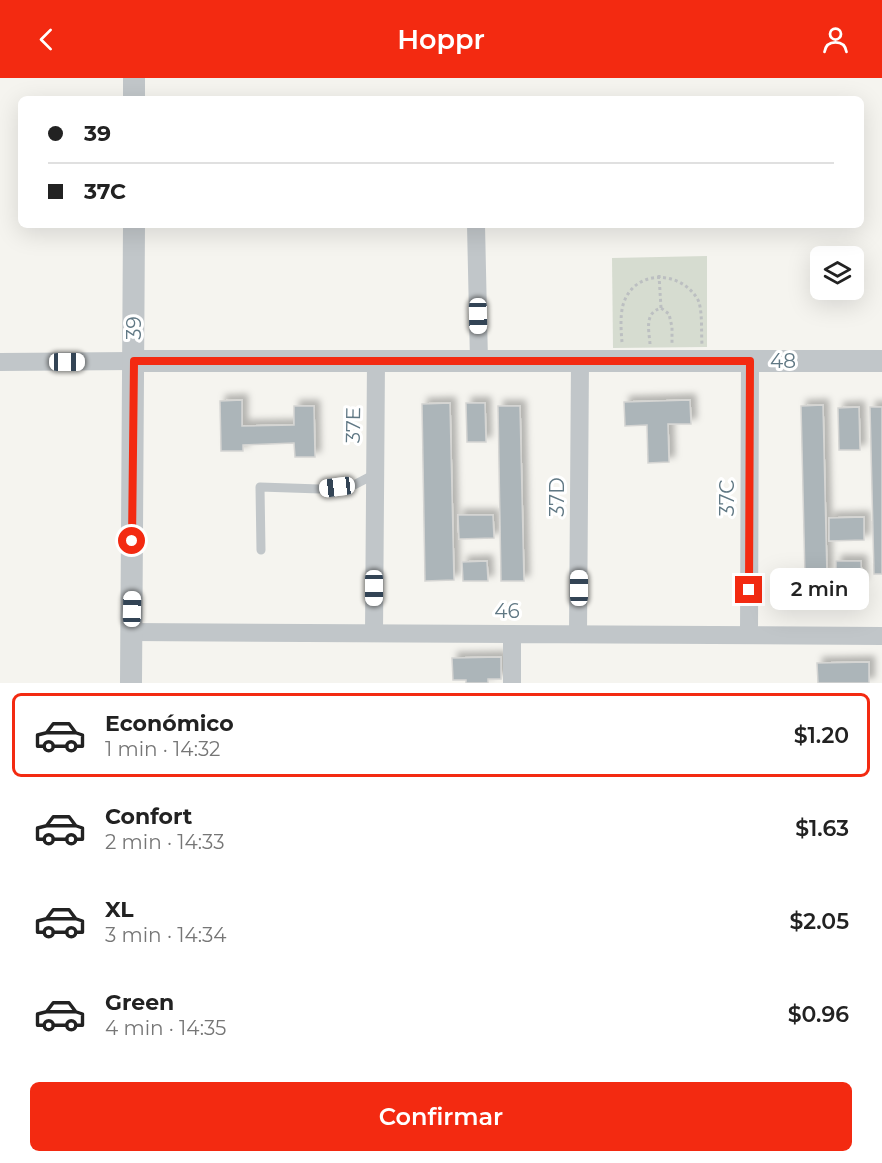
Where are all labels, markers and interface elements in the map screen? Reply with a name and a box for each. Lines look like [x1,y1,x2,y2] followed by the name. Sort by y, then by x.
[30,23,63,56] icon: back
[397,23,485,56] text: Hoppr
[819,23,852,56] icon: person
[84,120,111,147] text: 39
[84,178,126,205] text: 37C
[810,246,864,300] map controls
[810,246,864,300] button: layers
[469,298,487,334] car
[122,316,146,340] street label: 39
[770,349,796,373] street label: 48
[49,353,85,371] car
[341,407,365,443] street label: 37E
[318,476,356,498] car
[545,477,569,517] street label: 37D
[715,480,739,516] street label: 37C
[118,527,145,554] route start
[770,569,869,611] callout: 2 min
[365,570,383,606] car
[570,570,588,606] car
[735,576,762,603] route end
[791,577,848,601] text: 2 min
[123,591,141,627] car
[494,599,520,623] street label: 46
[33,708,87,762] icon: car
[105,710,234,737] text: Económico
[794,722,849,749] text: $1.20
[105,737,220,761] text: 1 min · 14:32
[33,801,87,855] icon: car
[105,803,192,830] text: Confort
[795,815,849,842] text: $1.63
[105,830,225,854] text: 2 min · 14:33
[33,894,87,948] icon: car
[105,896,134,923] text: XL
[789,908,849,935] text: $2.05
[105,923,226,947] text: 3 min · 14:34
[33,987,87,1041] icon: car
[105,989,174,1016] text: Green
[788,1001,849,1028] text: $0.96
[105,1016,226,1040] text: 4 min · 14:35
[30,1082,852,1151] button: Confirmar

